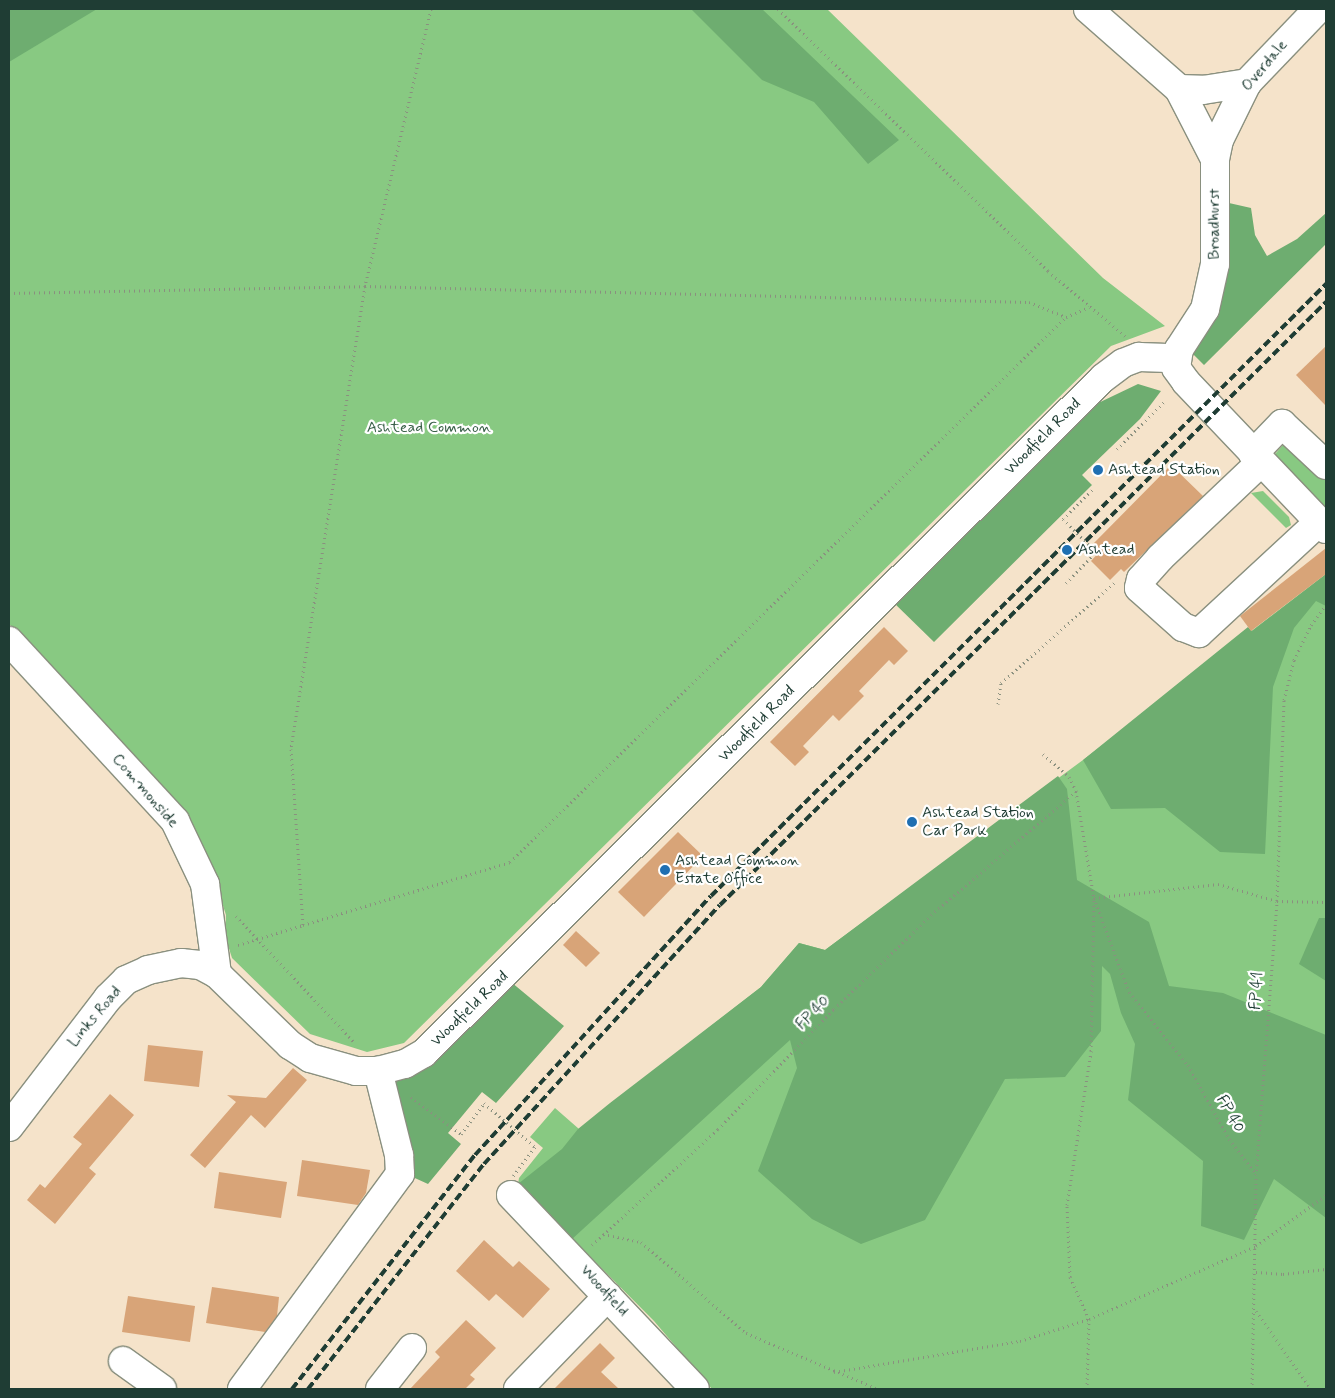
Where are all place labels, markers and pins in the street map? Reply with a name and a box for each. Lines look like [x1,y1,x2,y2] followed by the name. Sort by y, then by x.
[1108,460,1216,480] place label: Ashtead Station
[1092,464,1104,476] marker: Ashtead Station
[1078,540,1135,560] place label: Ashtead
[1060,543,1074,557] marker: Ashtead
[922,803,1030,841] place label: Ashtead Station Car Park
[906,816,918,828] marker: Ashtead Station Car Park
[675,851,801,889] place label: Ashtead Common Estate Office
[659,864,671,876] marker: Ashtead Common Estate Office

